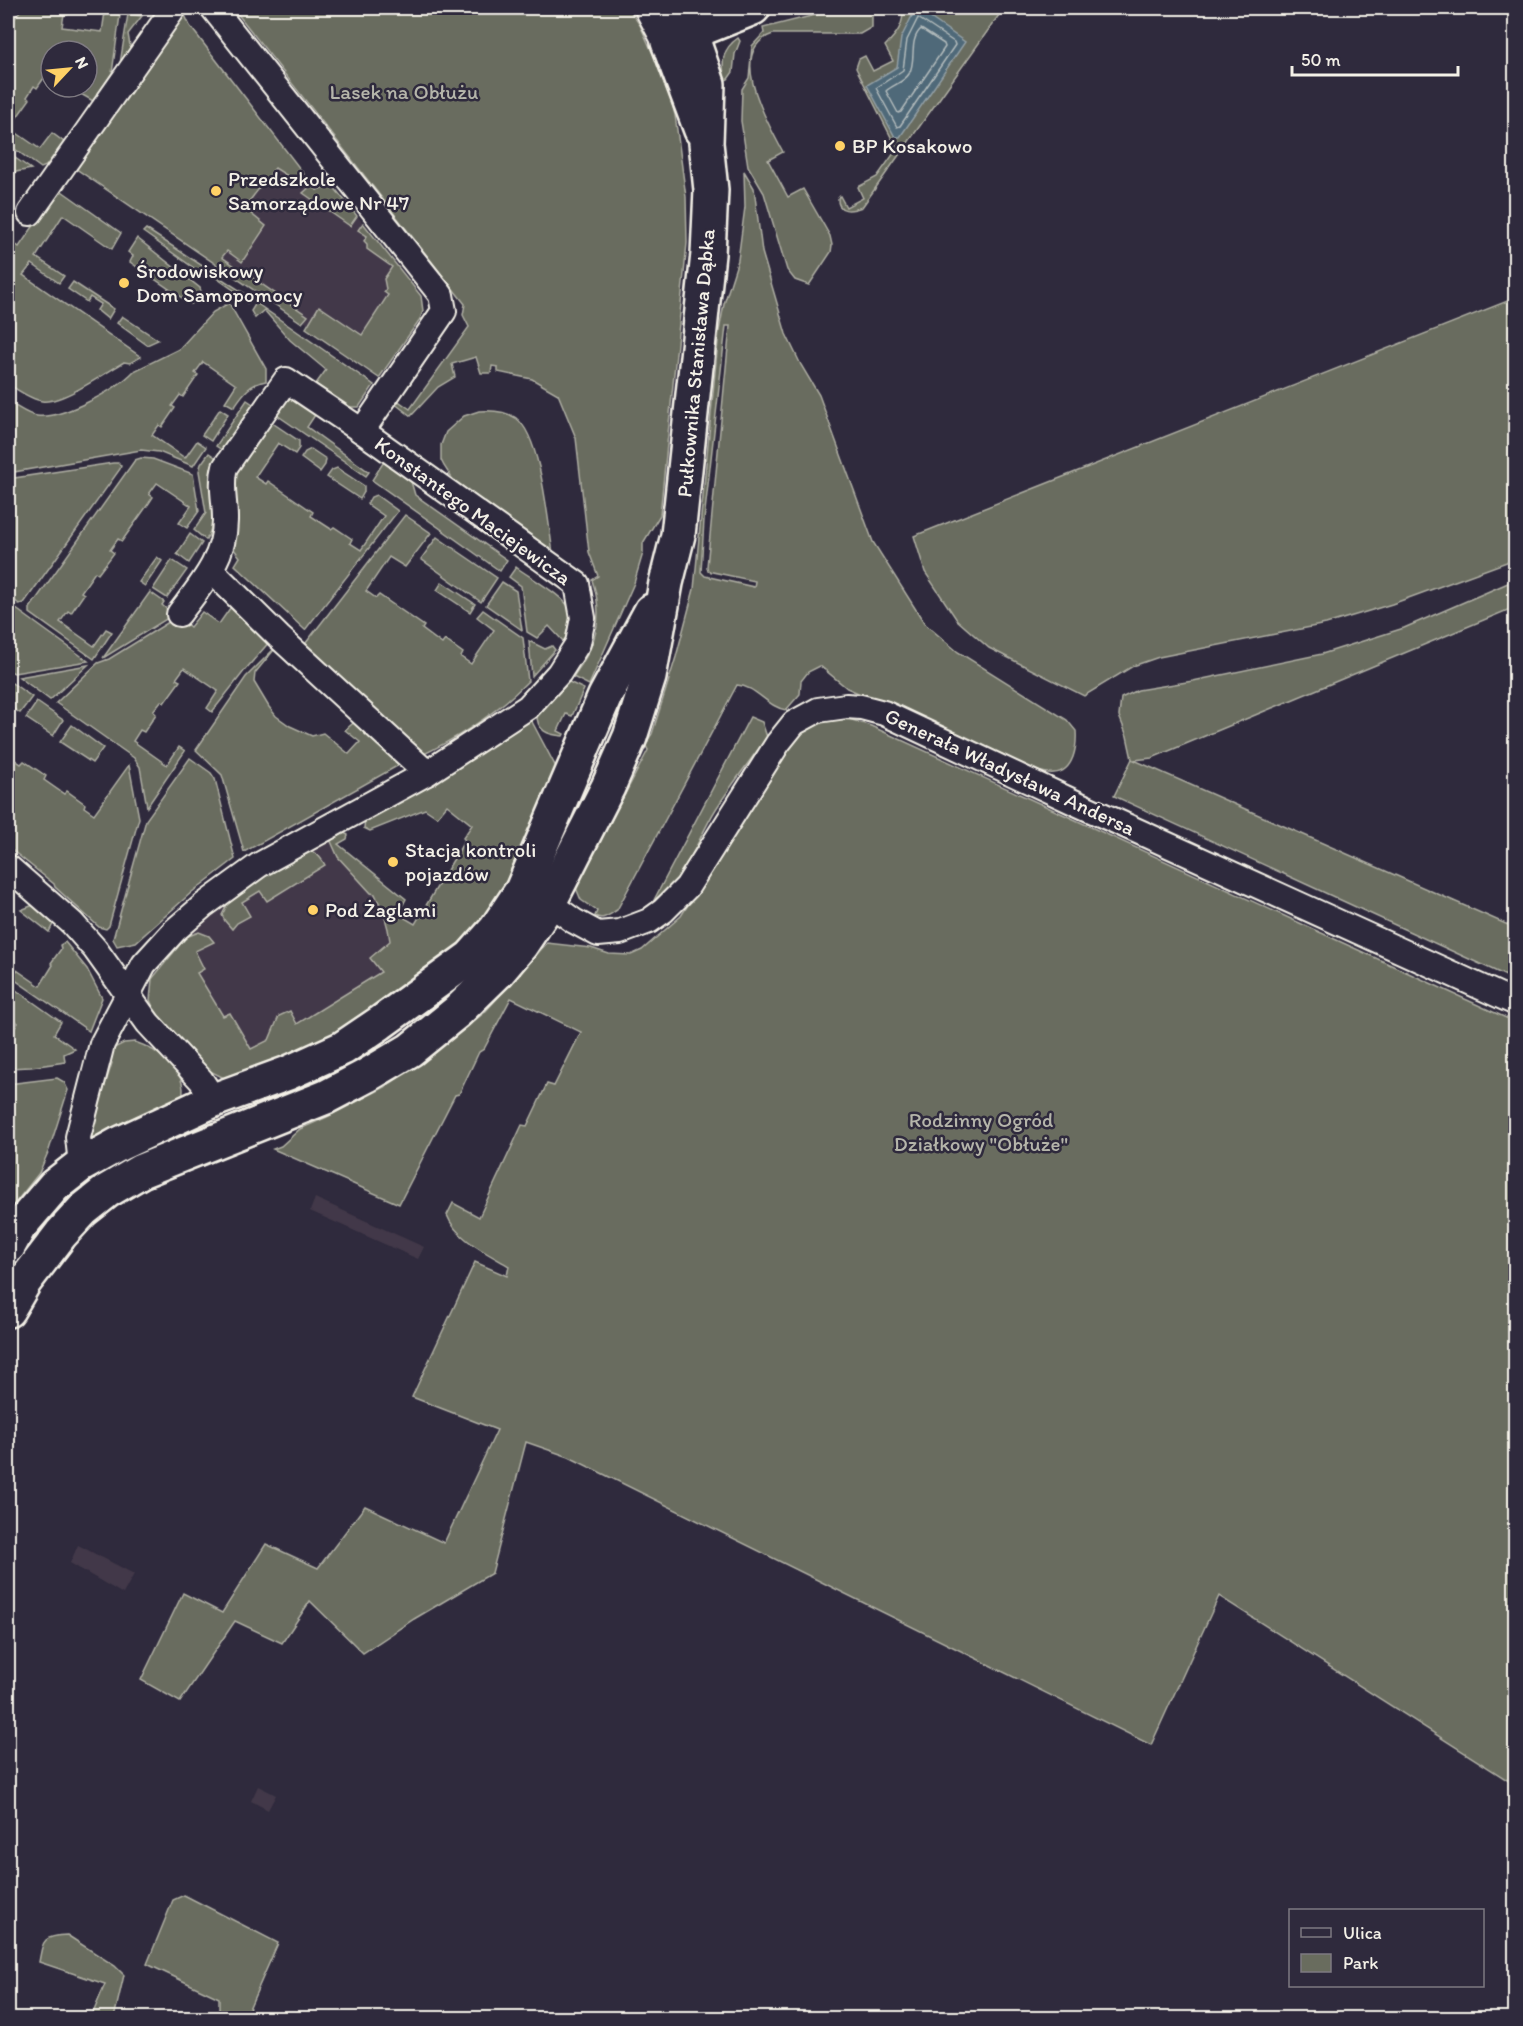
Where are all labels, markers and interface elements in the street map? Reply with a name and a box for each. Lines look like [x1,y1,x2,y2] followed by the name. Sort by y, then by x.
[39,39,99,99] north arrow
[1292,39,1458,77] scale bar
[1301,49,1341,71] text: 50 m
[71,54,93,72] text: N
[330,79,478,104] park label: Lasek na Obłużu
[852,133,973,158] place label: BP Kosakowo
[833,139,847,153] marker: BP Kosakowo
[228,166,409,215] place label: Przedszkole Samorządowe Nr 47
[209,184,223,198] marker: Przedszkole Samorządowe Nr 47
[671,227,720,498] street label: Pułkownika Stanisława Dąbka
[136,258,302,307] place label: Środowiskowy Dom Samopomocy
[117,276,131,290] marker: Środowiskowy Dom Samopomocy
[370,431,576,590] street label: Konstantego Maciejewicza
[881,702,1139,841] street label: Generała Władysława Andersa
[405,837,536,886] place label: Stacja kontroli pojazdów
[386,855,400,869] marker: Stacja kontroli pojazdów
[325,897,436,922] place label: Pod Żaglami
[306,903,320,917] marker: Pod Żaglami
[894,1107,1068,1156] park label: Rodzinny Ogród Działkowy "Obłuże"
[1289,1909,1484,1987] legend
[1343,1922,1382,1944] text: Ulica
[1343,1952,1378,1974] text: Park

